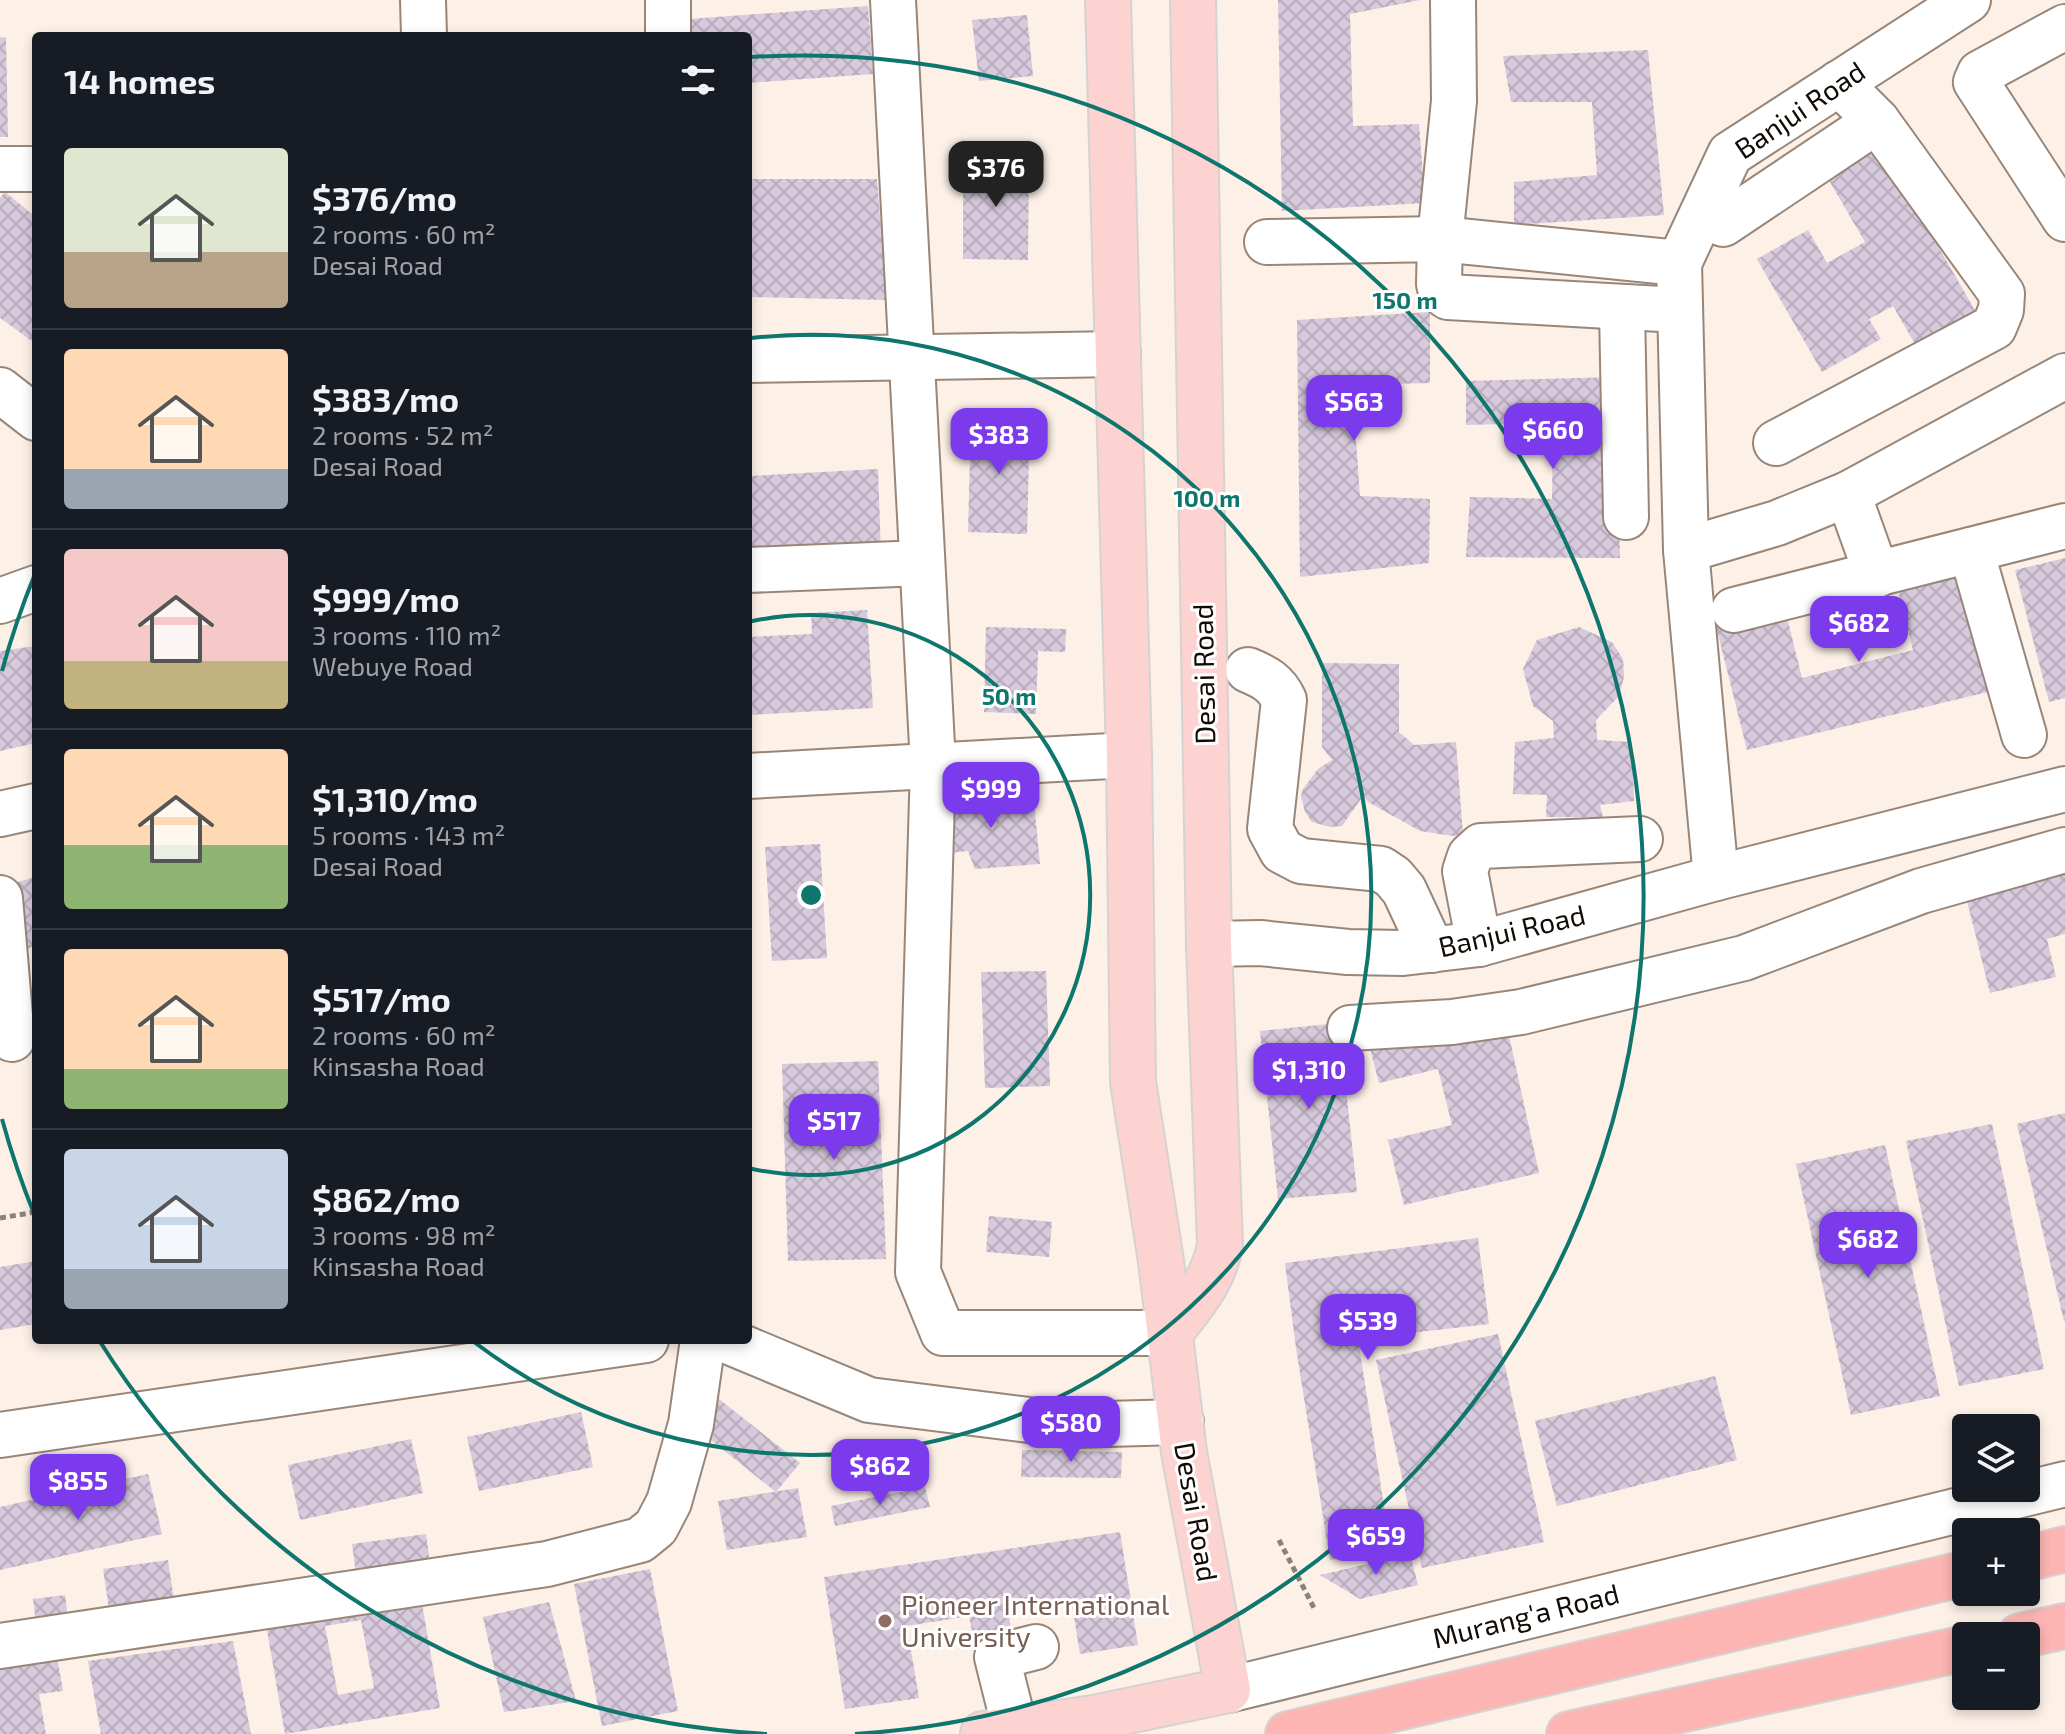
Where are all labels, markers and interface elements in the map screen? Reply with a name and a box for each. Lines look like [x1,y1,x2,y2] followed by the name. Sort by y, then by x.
[1728,53,1871,165] street label: Banjui Road
[676,58,720,102] icon: filters
[64,60,215,101] text: 14 homes
[949,141,1043,209] pin: $376
[967,151,1025,182] text: $376
[312,177,457,218] text: $376/mo
[128,180,224,276] icon: home
[312,218,496,249] text: 2 rooms · 60 m²
[312,249,443,280] text: Desai Road
[1372,285,1438,314] text: 150 m
[1307,375,1401,443] pin: $563
[312,378,459,419] text: $383/mo
[128,381,224,477] icon: home
[1324,385,1384,416] text: $563
[1506,403,1600,471] pin: $660
[952,408,1046,476] pin: $383
[1522,413,1584,444] text: $660
[969,418,1029,449] text: $383
[312,419,494,450] text: 2 rooms · 52 m²
[312,450,443,481] text: Desai Road
[1174,483,1240,512] text: 100 m
[312,578,460,619] text: $999/mo
[128,581,224,677] icon: home
[1812,596,1906,664] pin: $682
[1185,603,1221,745] street label: Desai Road
[1828,606,1890,637] text: $682
[312,619,501,650] text: 3 rooms · 110 m²
[312,650,473,681] text: Webuye Road
[982,681,1036,710] text: 50 m
[944,762,1038,830] pin: $999
[960,772,1022,803] text: $999
[312,778,478,819] text: $1,310/mo
[128,781,224,877] icon: home
[312,819,505,850] text: 5 rooms · 143 m²
[312,850,443,881] text: Desai Road
[797,881,825,909] centre of rings
[1435,897,1589,963] street label: Banjui Road
[312,978,451,1019] text: $517/mo
[128,981,224,1077] icon: home
[312,1019,496,1050] text: 2 rooms · 60 m²
[1244,1043,1374,1111] pin: $1,310
[312,1050,485,1081] text: Kinsasha Road
[1272,1053,1346,1084] text: $1,310
[787,1094,881,1162] pin: $517
[807,1104,861,1135] text: $517
[312,1178,460,1219] text: $862/mo
[128,1181,224,1277] icon: home
[1821,1212,1915,1280] pin: $682
[312,1219,496,1250] text: 3 rooms · 98 m²
[1837,1222,1899,1253] text: $682
[312,1250,485,1281] text: Kinsasha Road
[1321,1294,1415,1362] pin: $539
[1338,1304,1398,1335] text: $539
[1024,1396,1118,1464] pin: $580
[1040,1406,1102,1437] text: $580
[1952,1414,2040,1710] map controls
[1952,1414,2040,1502] button: layers
[833,1439,927,1507] pin: $862
[1168,1439,1226,1584] street label: Desai Road
[849,1449,911,1480] text: $862
[31,1454,125,1522] pin: $855
[48,1464,108,1495] text: $855
[1329,1509,1423,1577] pin: $659
[1952,1518,2040,1606] button: +
[1346,1519,1406,1550] text: $659
[1429,1575,1623,1655] street label: Murang'a Road
[901,1587,1170,1653] place label: Pioneer International University
[876,1612,894,1630] marker: Pioneer International University
[1952,1622,2040,1710] button: −

